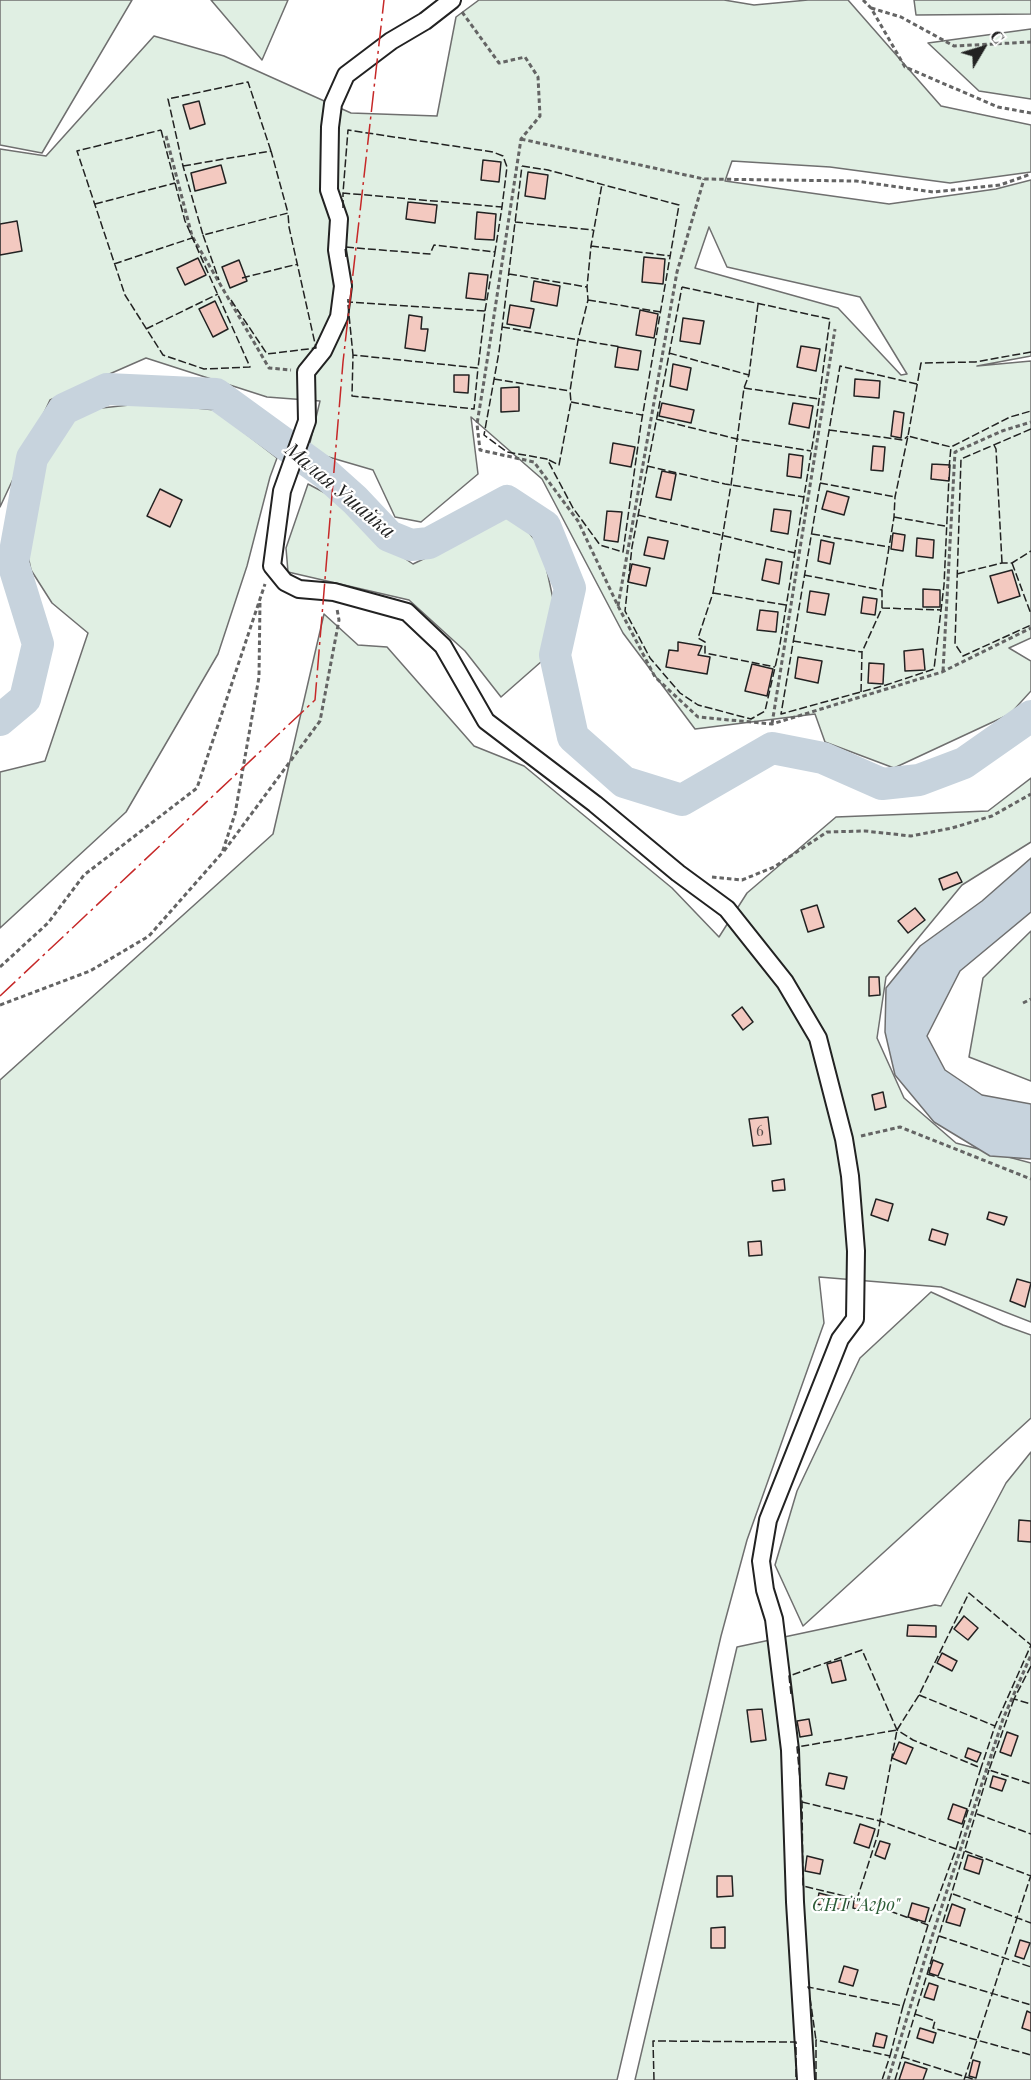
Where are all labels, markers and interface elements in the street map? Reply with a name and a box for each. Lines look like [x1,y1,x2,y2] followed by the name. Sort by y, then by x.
[953,18,1013,78] north arrow
[986,26,1009,48] text: С
[280,438,400,544] water label: Малая Ушайка
[756,1122,764,1140] house number: 6
[812,1894,900,1916] park label: СНТ "Агро"

